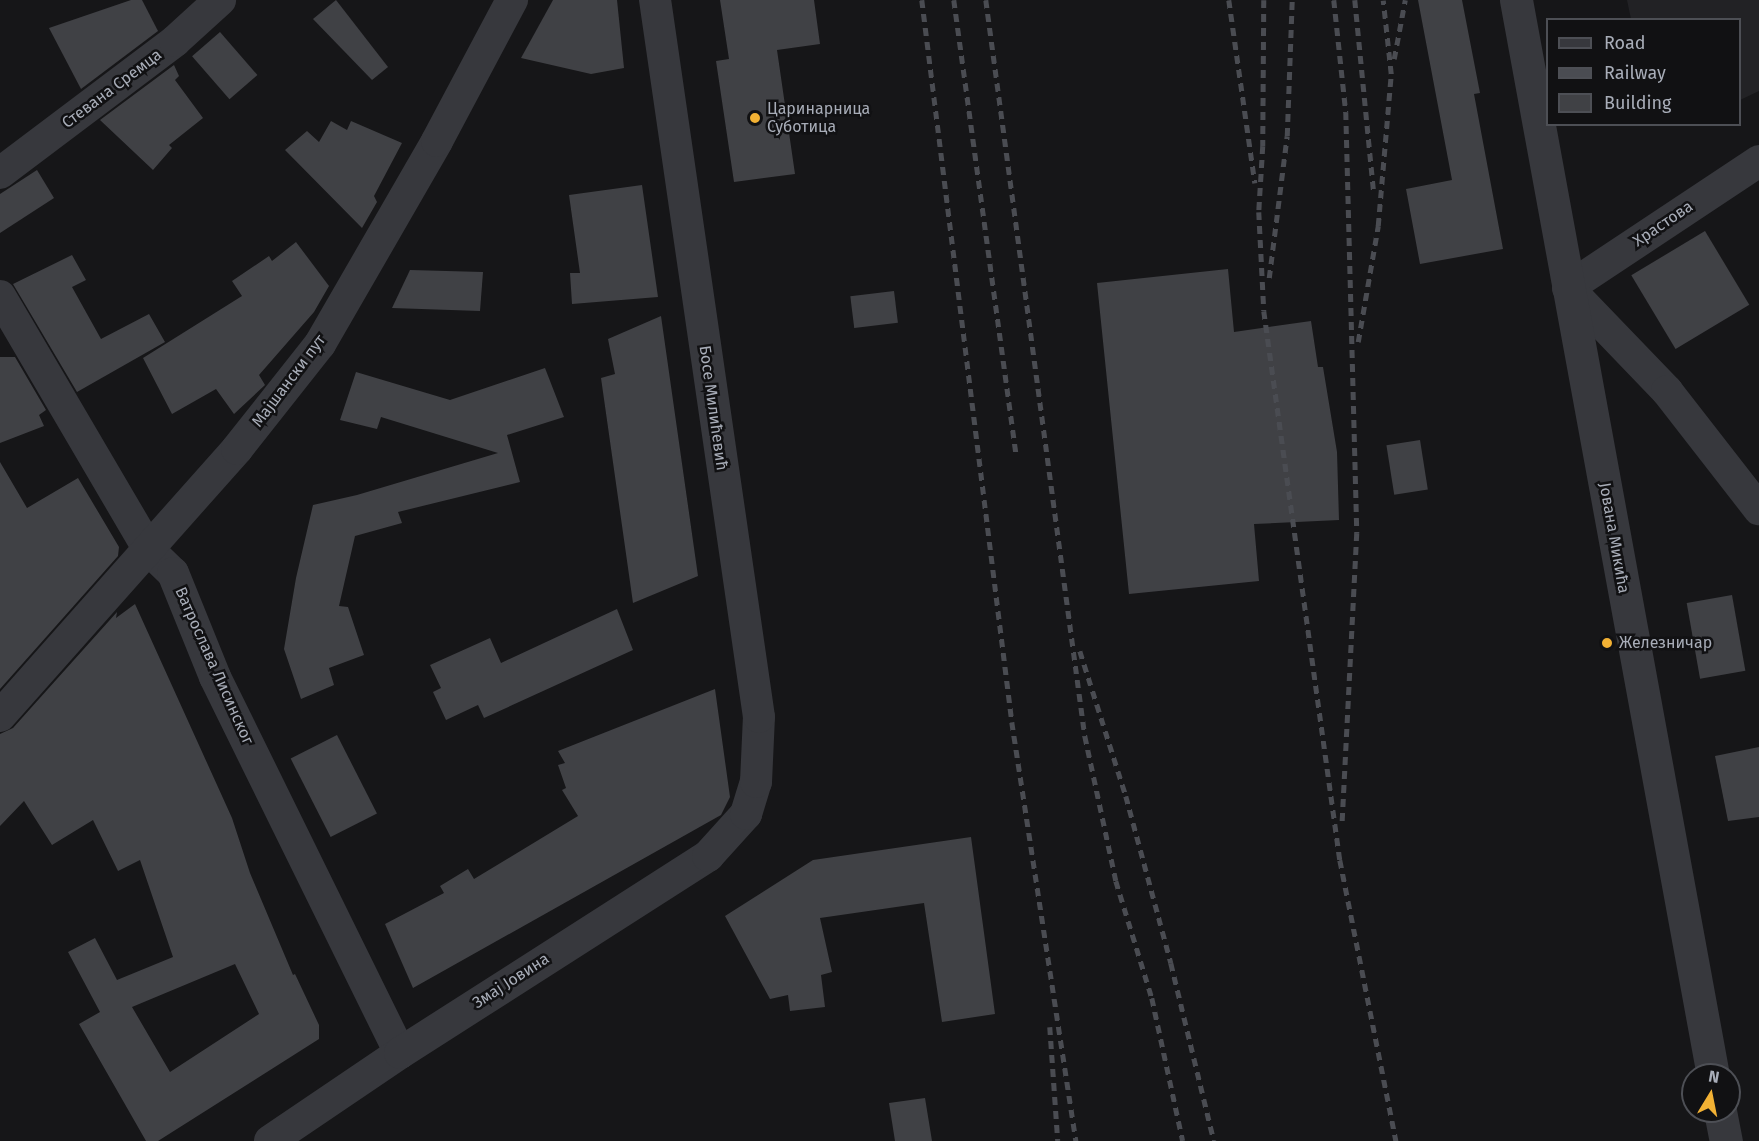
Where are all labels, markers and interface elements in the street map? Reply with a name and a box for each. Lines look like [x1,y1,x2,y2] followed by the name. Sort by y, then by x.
[1546,18,1741,126] legend
[1604,32,1646,54] text: Road
[58,45,166,133] street label: Стевана Сремца
[1604,62,1666,84] text: Railway
[1604,92,1671,114] text: Building
[767,99,870,137] place label: Царинарница Суботица
[748,111,762,125] marker: Царинарница Суботица
[1629,197,1697,251] street label: Храстова
[248,331,330,431] street label: Мајшански пут
[695,344,731,472] street label: Босе Милићевић
[1595,481,1633,595] street label: Јована Микића
[171,584,257,748] street label: Ватрослава Лисинског
[1619,633,1712,653] place label: Железничар
[1600,636,1614,650] marker: Железничар
[469,949,553,1013] street label: Змај Јовина
[1681,1063,1741,1123] north arrow
[1707,1066,1721,1087] text: N

